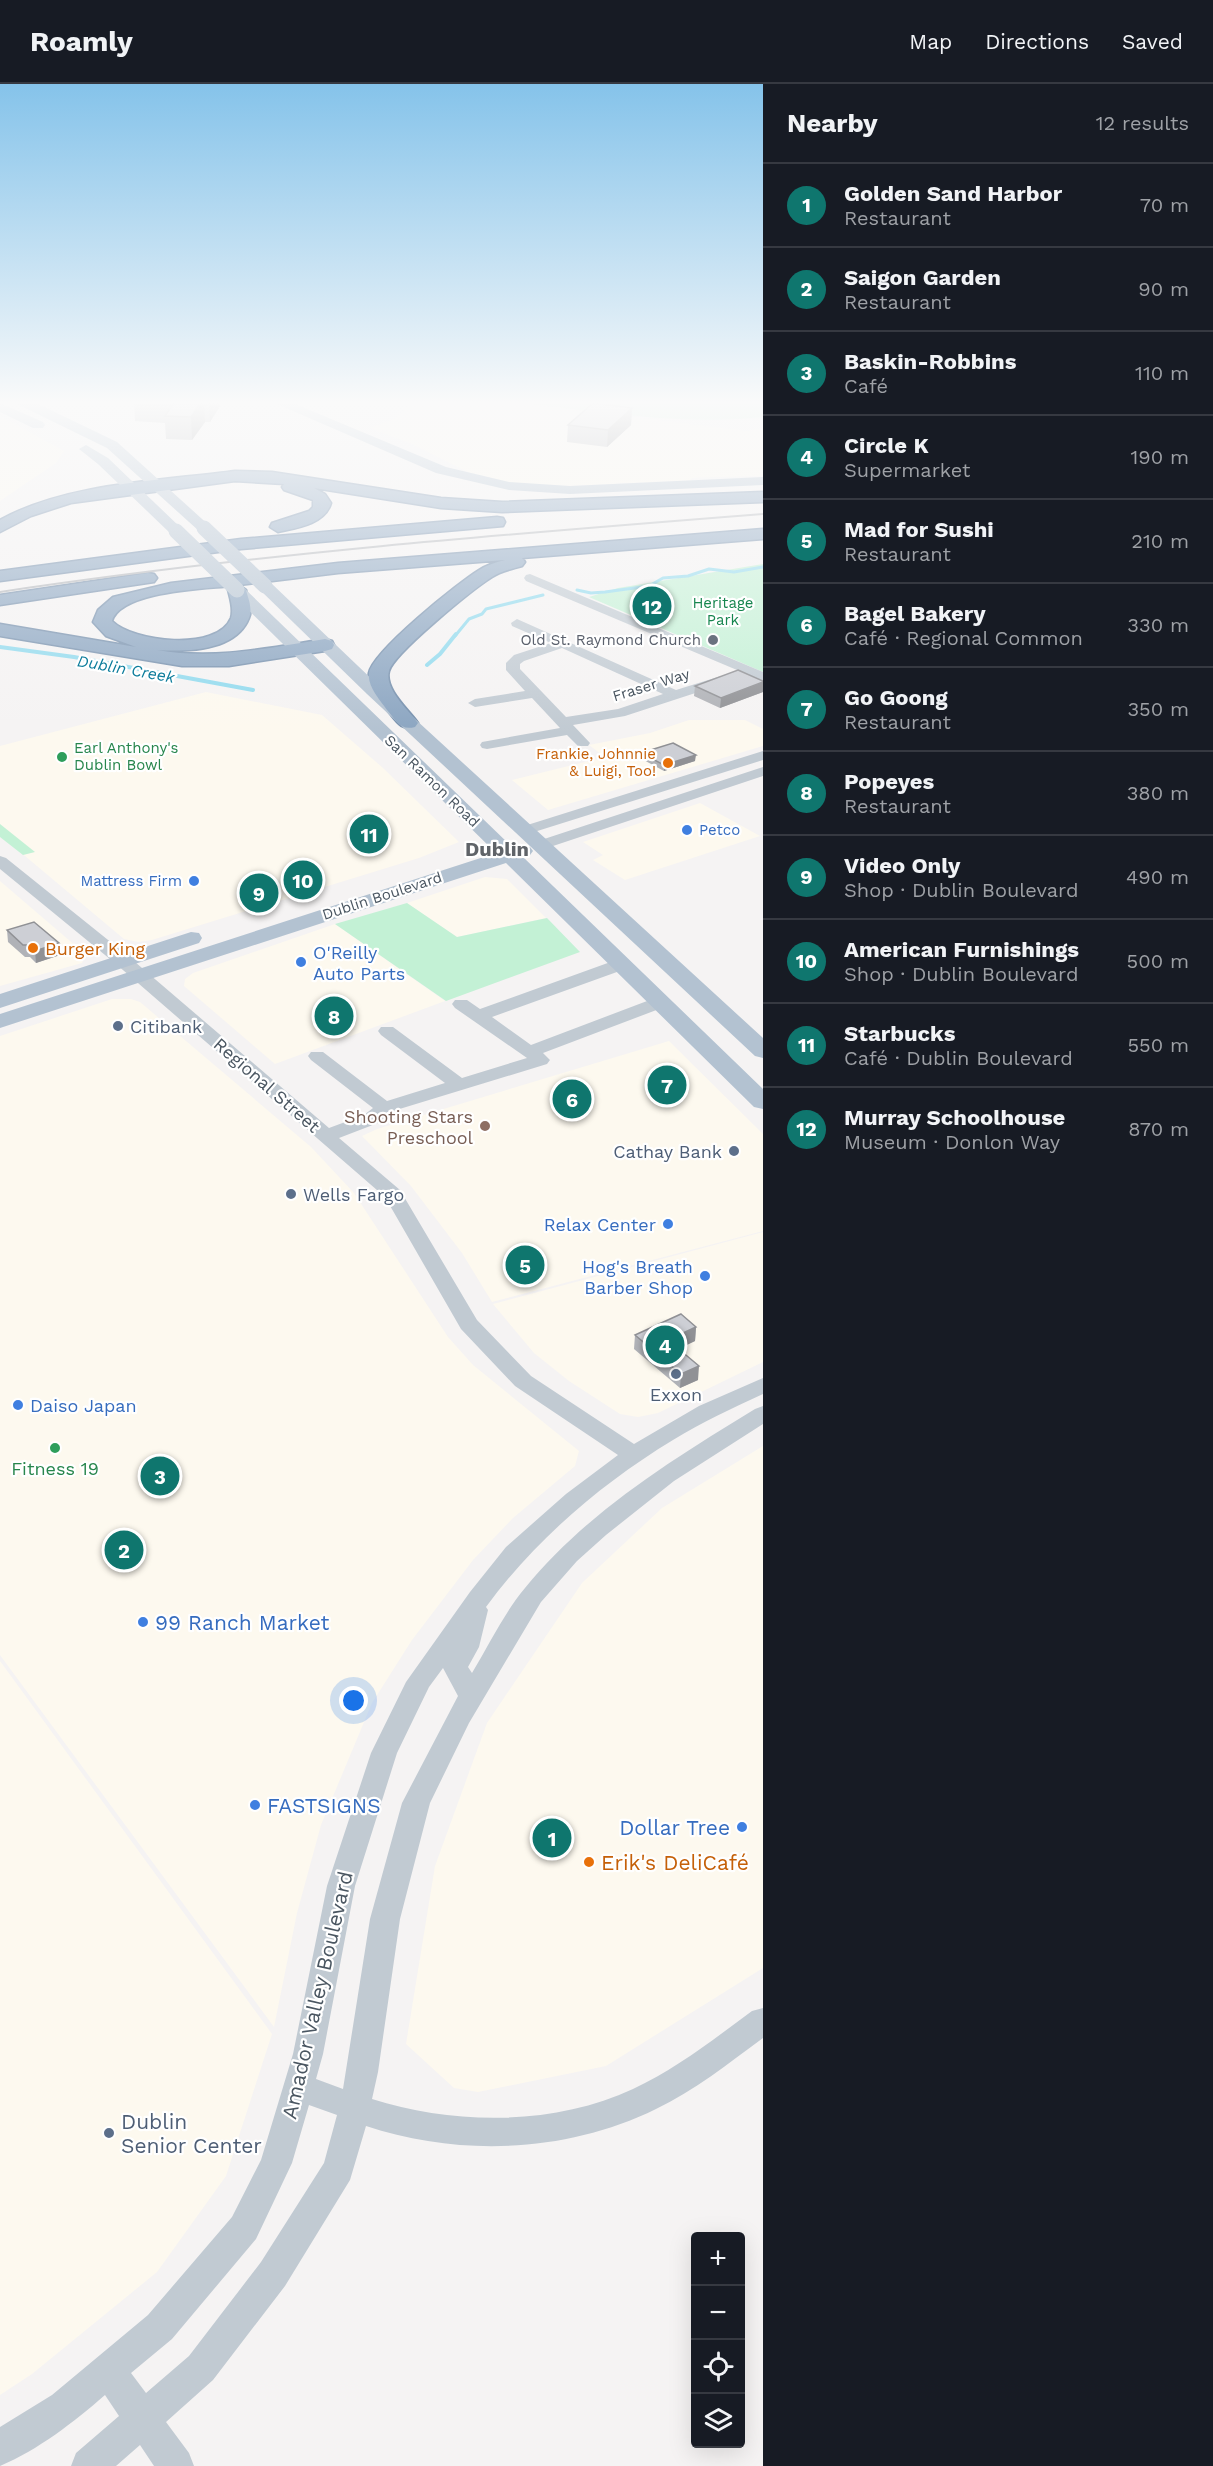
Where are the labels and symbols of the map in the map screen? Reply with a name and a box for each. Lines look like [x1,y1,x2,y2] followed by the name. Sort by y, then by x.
[632,584,672,628] pin: 12
[692,594,754,629] park label: Heritage Park
[520,631,701,649] place label: Old St. Raymond Church
[706,633,720,647] marker: Old St. Raymond Church
[76,651,177,687] water label: Dublin Creek
[610,665,692,705] street label: Fraser Way
[381,731,483,831] street label: San Ramon Road
[74,739,179,774] place label: Earl Anthony's Dublin Bowl
[536,745,656,780] place label: Frankie, Johnnie & Luigi, Too!
[55,750,69,764] marker: Earl Anthony's Dublin Bowl
[661,756,675,770] marker: Frankie, Johnnie & Luigi, Too!
[350,812,388,856] pin: 11
[699,821,740,839] place label: Petco
[680,823,694,837] marker: Petco
[465,837,529,861] district label: Dublin
[284,858,322,902] pin: 10
[320,868,444,924] street label: Dublin Boulevard
[240,870,278,916] pin: 9
[80,872,182,890] place label: Mattress Firm
[187,874,201,888] marker: Mattress Firm
[45,938,146,959] place label: Burger King
[26,941,40,955] marker: Burger King
[313,942,405,984] place label: O'Reilly Auto Parts
[294,955,308,969] marker: O'Reilly Auto Parts
[314,994,354,1038] pin: 8
[130,1016,202,1037] place label: Citibank
[111,1019,125,1033] marker: Citibank
[210,1033,325,1137] street label: Regional Street
[648,1062,686,1108] pin: 7
[552,1076,592,1122] pin: 6
[344,1106,473,1148] place label: Shooting Stars Preschool
[478,1119,492,1133] marker: Shooting Stars Preschool
[613,1141,722,1162] place label: Cathay Bank
[727,1144,741,1158] marker: Cathay Bank
[303,1184,404,1205] place label: Wells Fargo
[284,1187,298,1201] marker: Wells Fargo
[544,1214,656,1235] place label: Relax Center
[661,1217,675,1231] marker: Relax Center
[506,1242,544,1288] pin: 5
[582,1256,693,1298] place label: Hog's Breath Barber Shop
[698,1269,712,1283] marker: Hog's Breath Barber Shop
[646,1322,684,1368] pin: 4
[669,1367,683,1381] marker: Exxon
[650,1384,702,1405] place label: Exxon
[30,1395,137,1416] place label: Daiso Japan
[11,1398,25,1412] marker: Daiso Japan
[48,1441,62,1455] marker: Fitness 19
[140,1454,180,1498] pin: 3
[11,1458,99,1479] place label: Fitness 19
[104,1528,144,1572] pin: 2
[155,1610,329,1635] place label: 99 Ranch Market
[136,1615,150,1629] marker: 99 Ranch Market
[339,1686,368,1715] your location
[267,1793,381,1818] place label: FASTSIGNS
[248,1798,262,1812] marker: FASTSIGNS
[619,1815,730,1840] place label: Dollar Tree
[532,1816,572,1860] pin: 1
[735,1820,749,1834] marker: Dollar Tree
[601,1850,749,1875] place label: Erik's DeliCafé
[582,1855,596,1869] marker: Erik's DeliCafé
[276,1869,358,2121] street label: Amador Valley Boulevard
[121,2109,262,2158] place label: Dublin Senior Center
[102,2126,116,2140] marker: Dublin Senior Center

